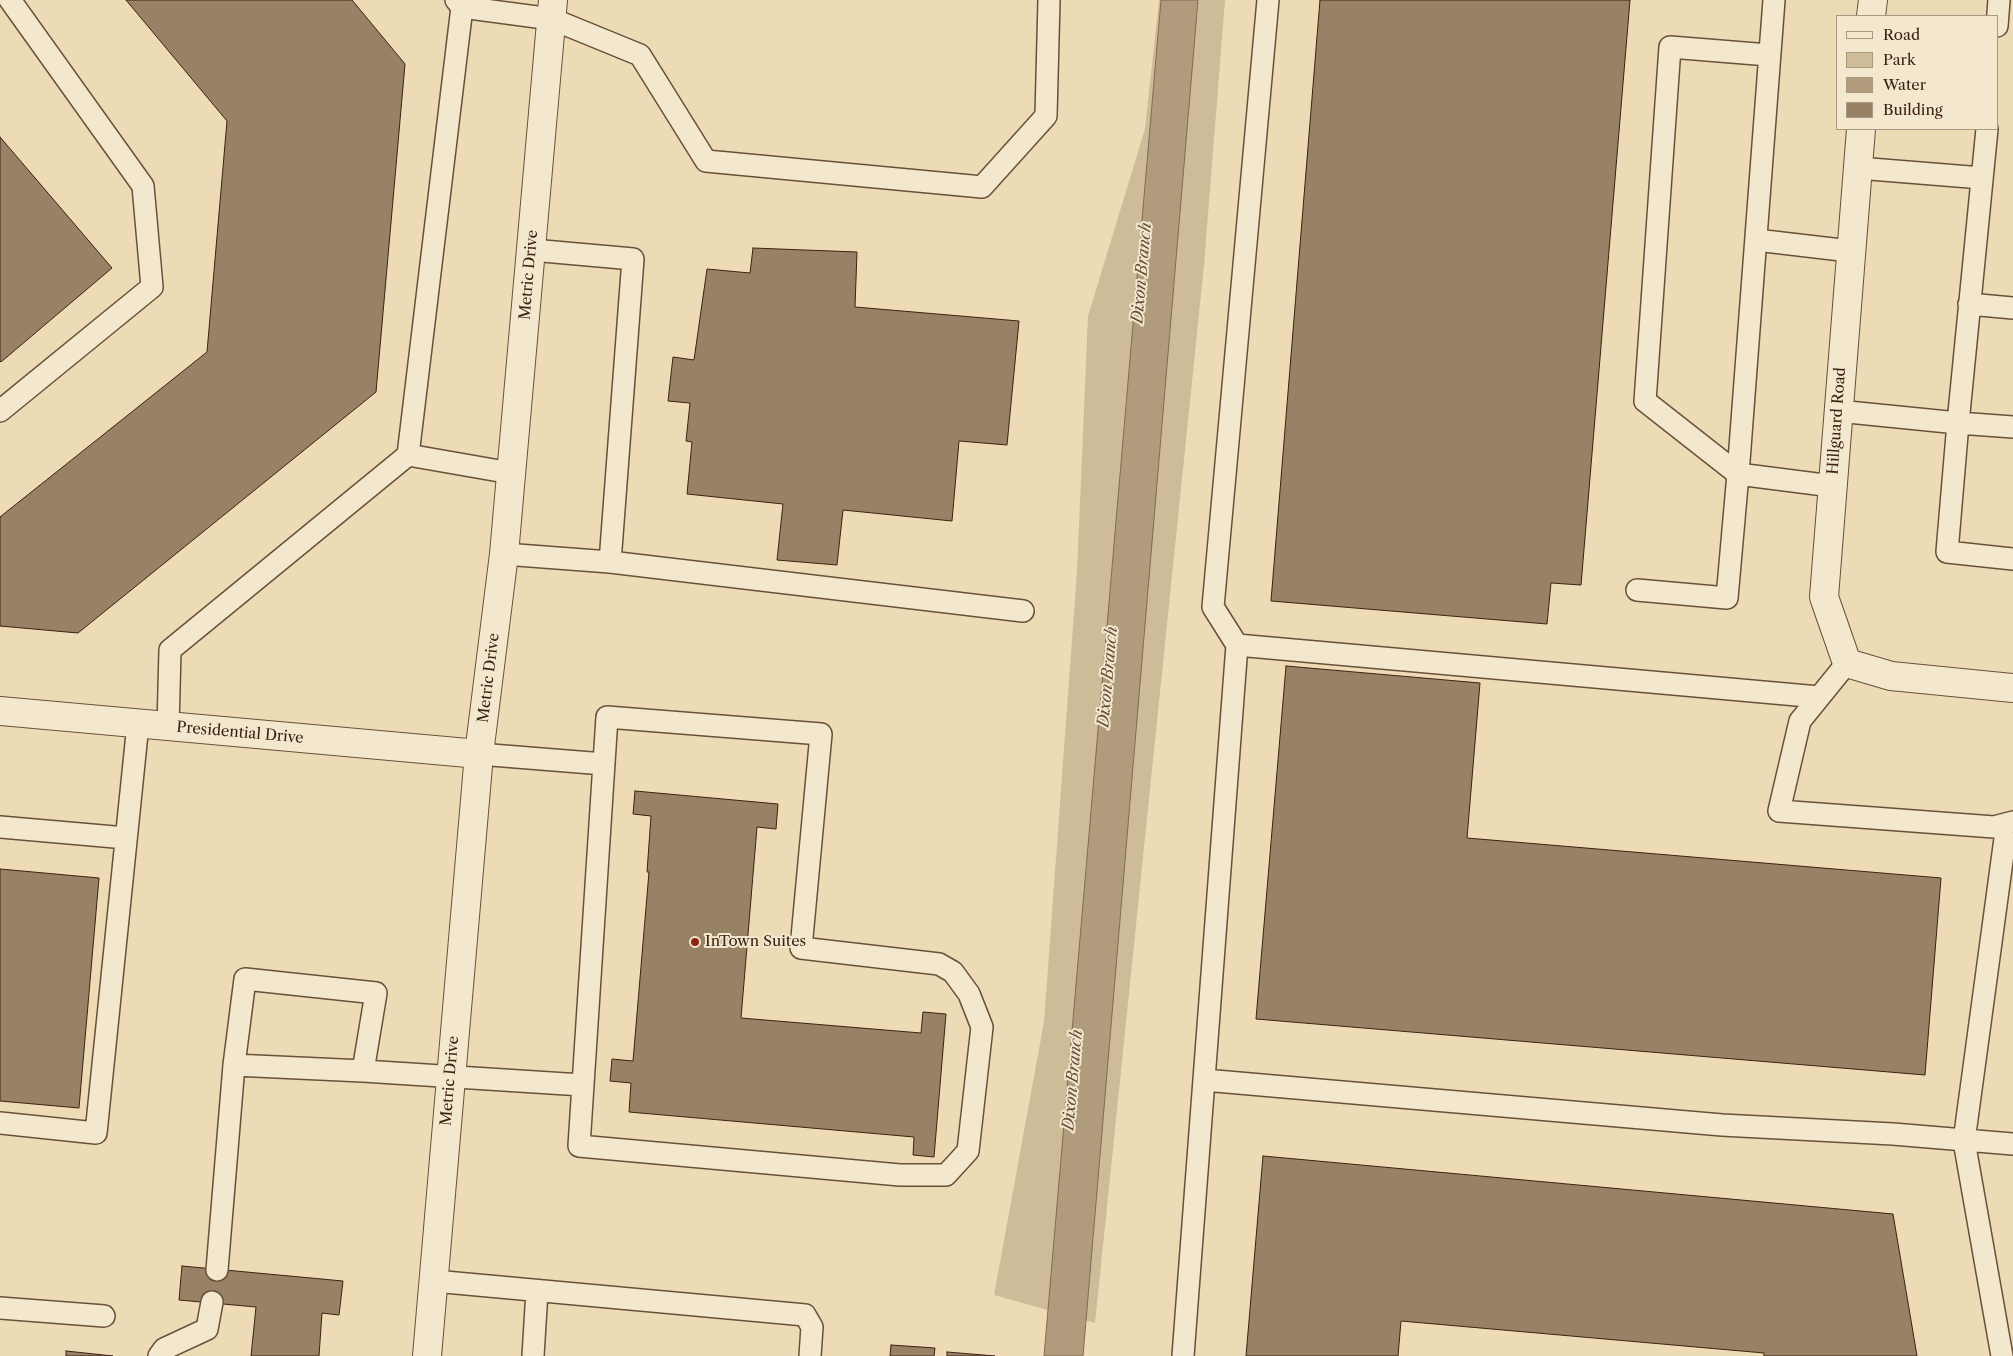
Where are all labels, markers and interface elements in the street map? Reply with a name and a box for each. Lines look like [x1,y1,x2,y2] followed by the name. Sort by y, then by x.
[1836,15,1998,130] legend
[1883,25,1920,44] text: Road
[1883,50,1916,69] text: Park
[1883,75,1926,94] text: Water
[1883,100,1943,119] text: Building
[1128,222,1156,324] water label: Dixon Branch
[516,229,542,321] street label: Metric Drive
[1824,367,1850,475] street label: Hillguard Road
[1094,626,1122,728] water label: Dixon Branch
[475,632,503,724] street label: Metric Drive
[176,718,304,748] street label: Presidential Drive
[705,933,806,951] place label: InTown Suites
[689,936,701,948] marker: InTown Suites
[1059,1029,1087,1131] water label: Dixon Branch
[437,1035,463,1127] street label: Metric Drive

